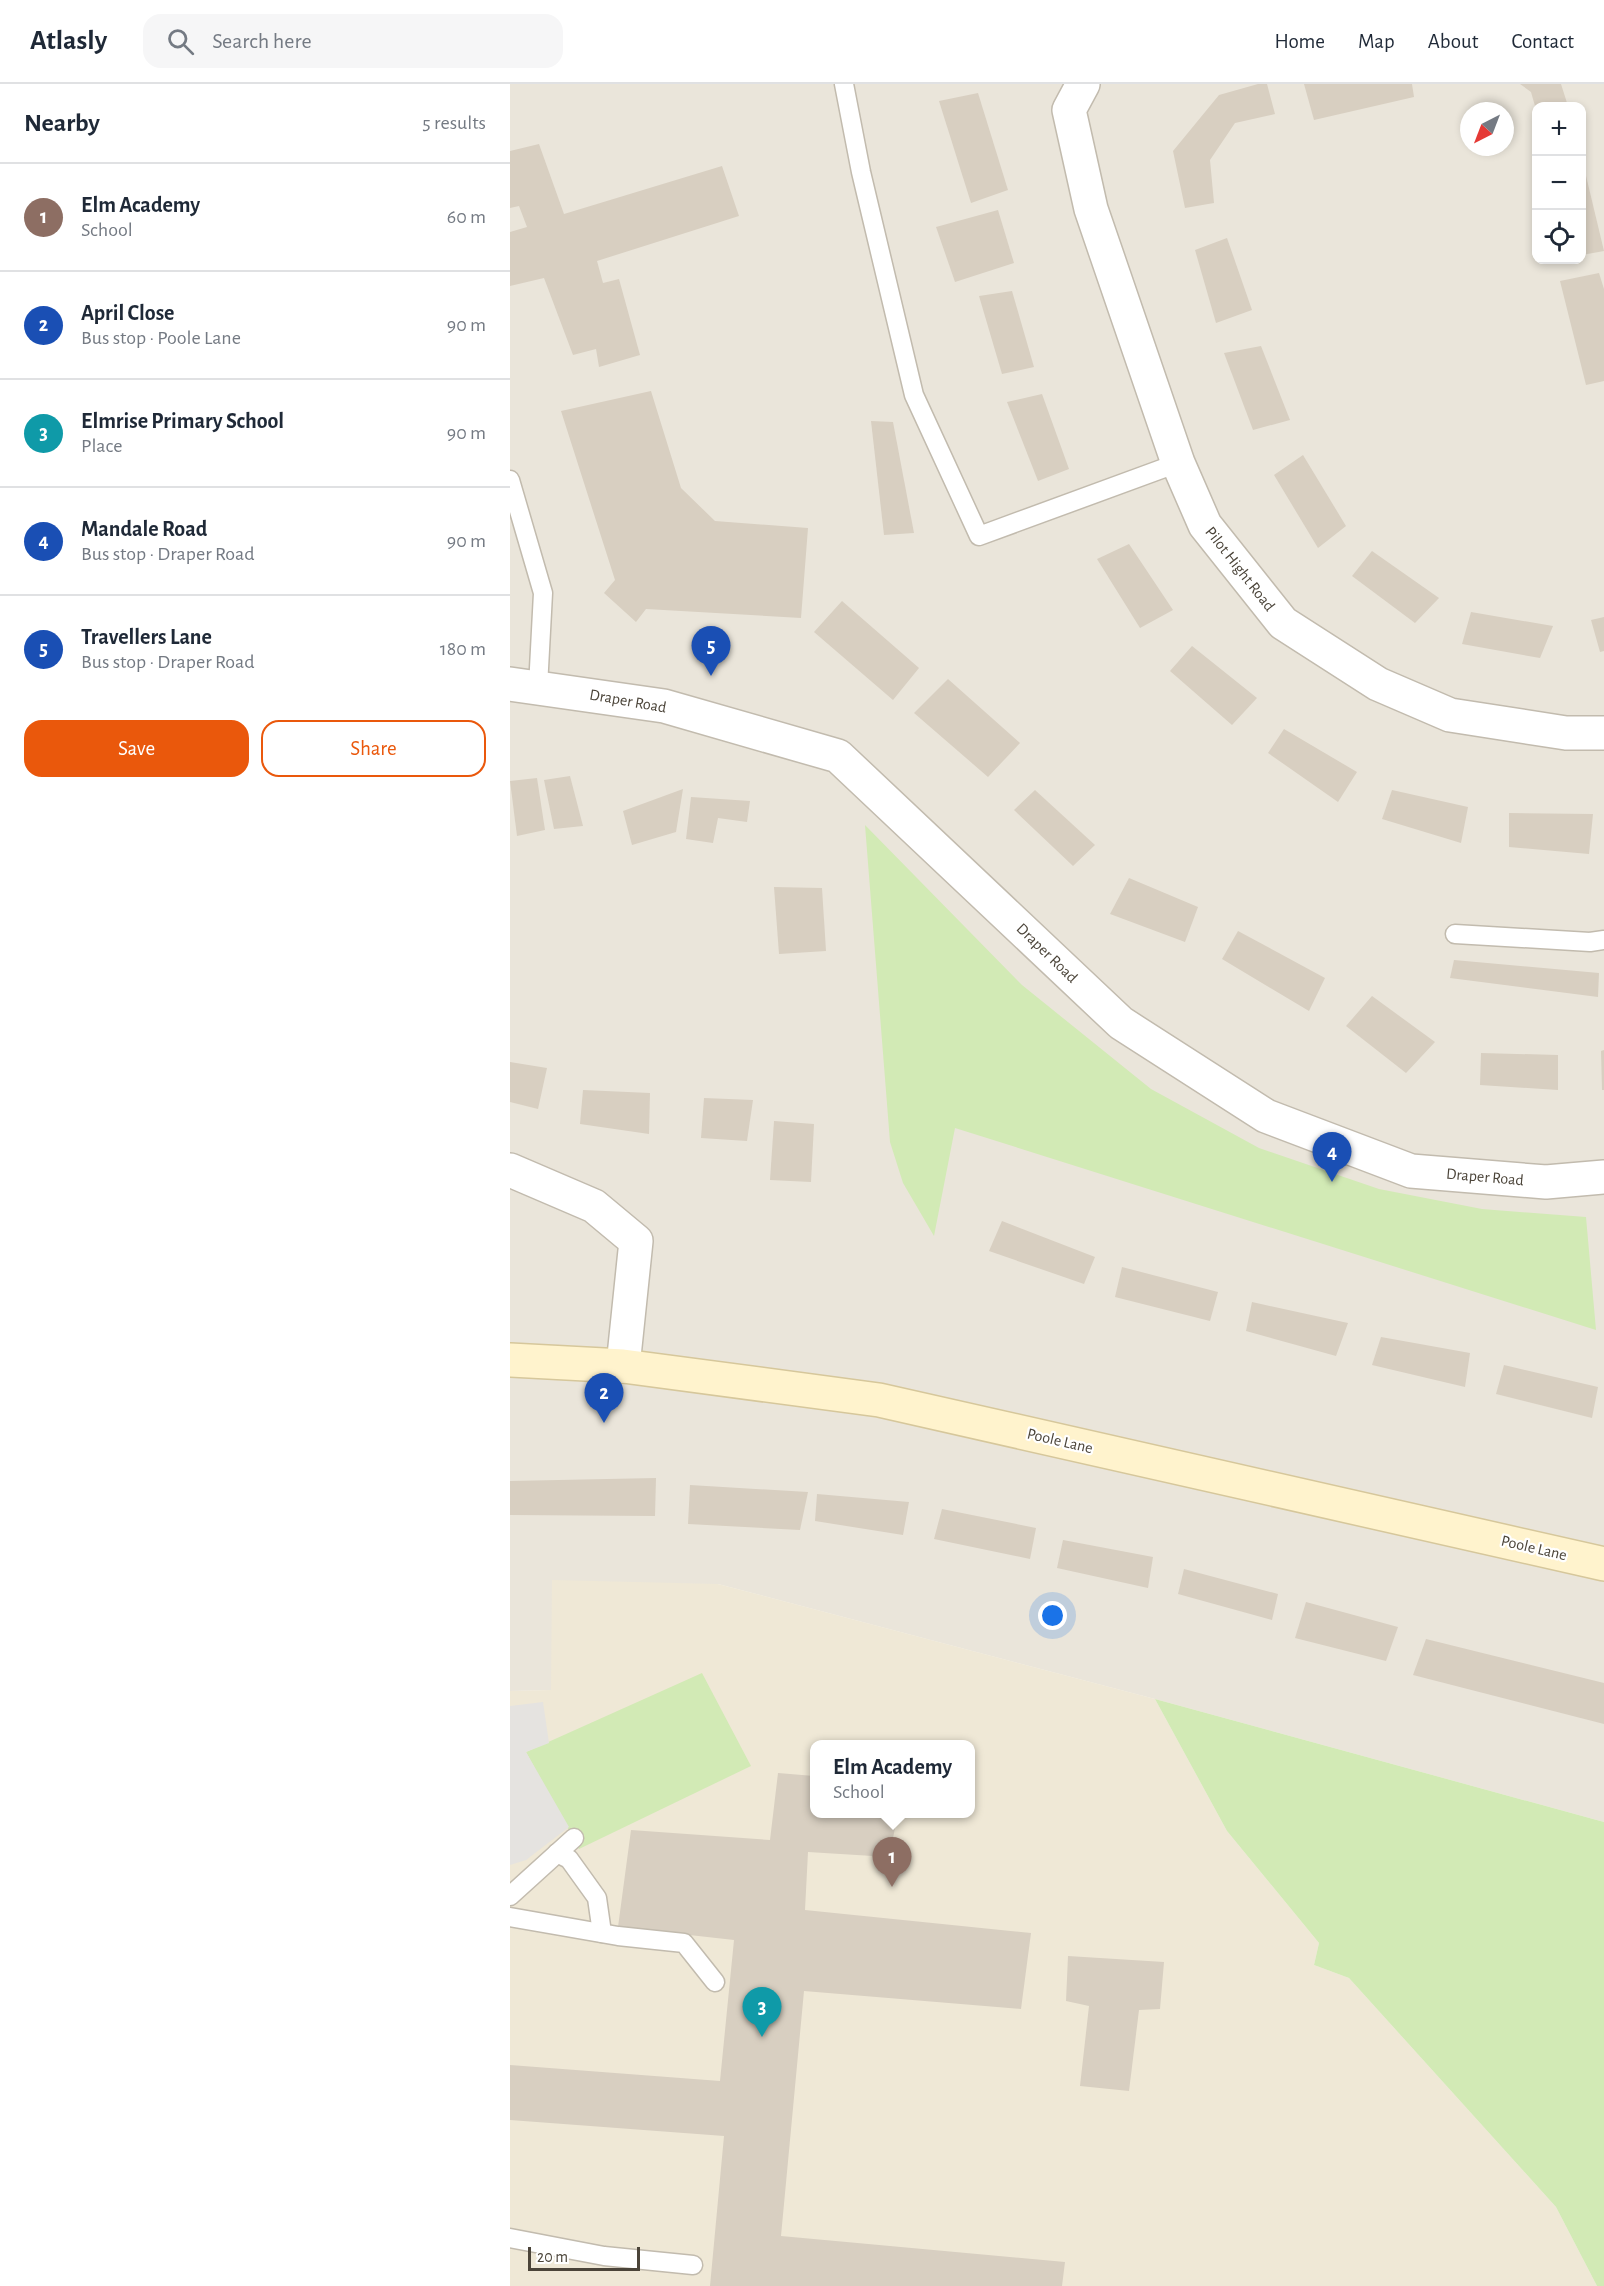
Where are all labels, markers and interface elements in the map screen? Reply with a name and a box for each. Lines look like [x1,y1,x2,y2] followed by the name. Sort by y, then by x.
[143,14,563,68] search box
[164,25,197,58] icon: search
[30,27,107,55] text: Atlasly
[212,30,312,52] text: Search here
[1274,31,1325,52] text: Home
[1358,31,1395,52] text: Map
[1428,31,1478,52] text: About
[1511,31,1574,52] text: Contact
[1460,102,1514,156] north arrow
[1532,102,1586,264] map controls
[1532,102,1586,156] button: +
[24,110,100,136] text: Nearby
[422,113,486,133] text: 5 results
[1532,156,1586,210] button: −
[81,194,200,216] text: Elm Academy
[40,207,47,227] text: 1
[447,207,486,227] text: 60 m
[1532,210,1586,264] button: locate
[81,220,133,240] text: School
[81,302,174,324] text: April Close
[39,315,48,335] text: 2
[447,315,486,335] text: 90 m
[81,328,241,348] text: Bus stop · Poole Lane
[81,410,284,432] text: Elmrise Primary School
[39,423,48,443] text: 3
[447,423,486,443] text: 90 m
[81,436,122,456] text: Place
[81,518,207,540] text: Mandale Road
[1202,524,1278,614] street label: Pilot Hight Road
[38,531,49,551] text: 4
[447,531,486,551] text: 90 m
[81,544,255,564] text: Bus stop · Draper Road
[81,626,212,648] text: Travellers Lane
[692,626,730,676] pin: 5
[39,639,48,659] text: 5
[440,639,486,659] text: 180 m
[81,652,255,672] text: Bus stop · Draper Road
[588,686,668,716] street label: Draper Road
[24,720,249,777] button: Save
[261,720,486,777] button: Share
[1013,920,1081,986] street label: Draper Road
[1312,1132,1352,1182] pin: 4
[1446,1166,1524,1188] street label: Draper Road
[584,1374,623,1423] pin: 2
[1026,1426,1094,1456] street label: Poole Lane
[1500,1533,1568,1563] street label: Poole Lane
[1038,1601,1067,1630] your location
[810,1740,975,1818] popup
[833,1756,952,1778] text: Elm Academy
[833,1782,885,1802] text: School
[872,1838,911,1887] pin: 1
[742,1988,782,2037] pin: 3
[528,2244,640,2272] scale bar
[537,2249,568,2265] text: 20 m

